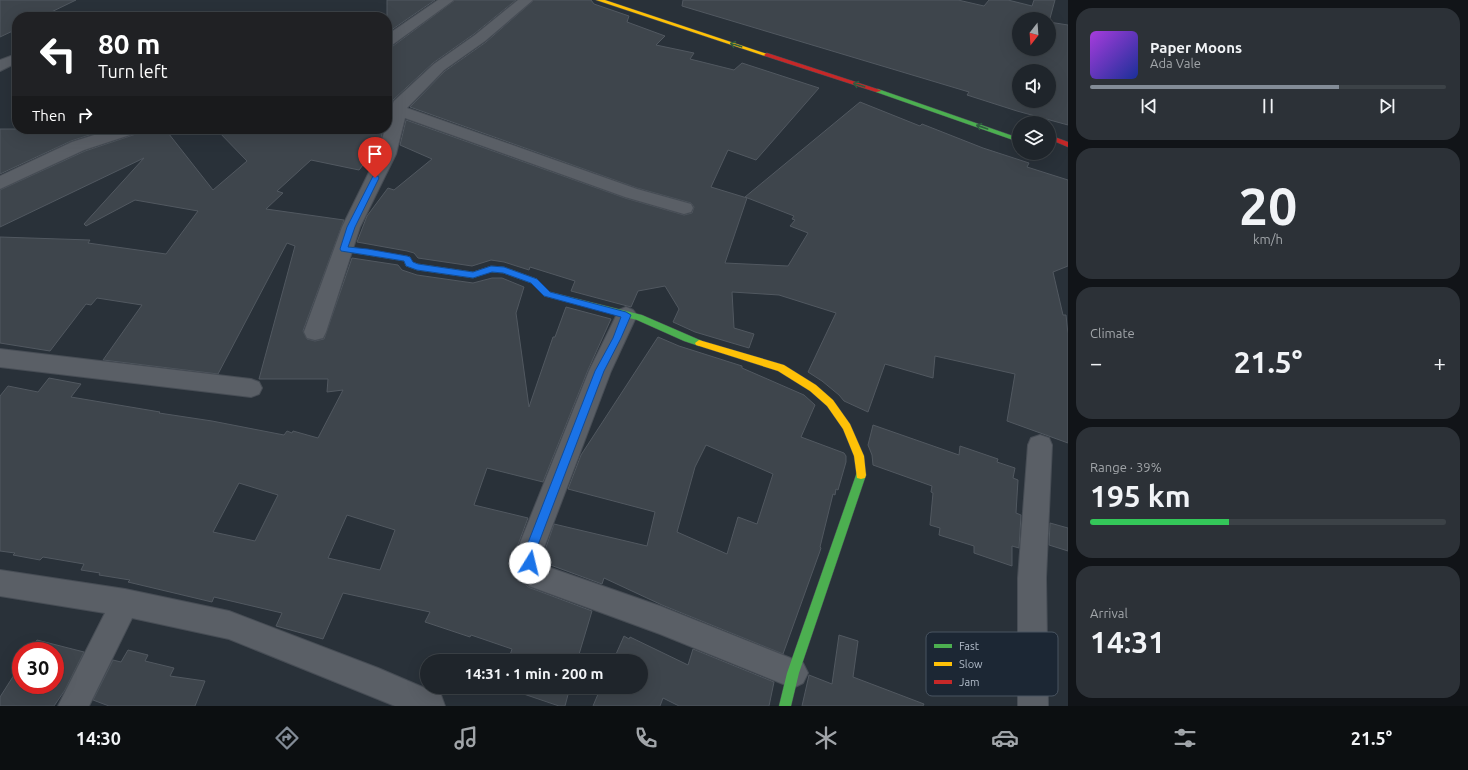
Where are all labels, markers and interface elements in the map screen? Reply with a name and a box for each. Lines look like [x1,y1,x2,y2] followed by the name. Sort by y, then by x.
[1012,12,1056,56] north arrow
[1012,12,1056,160] map controls
[32,28,84,80] icon: left
[98,28,160,59] text: 80 m
[1150,39,1242,56] text: Paper Moons
[730,40,742,48] one-way arrow
[1150,56,1201,70] text: Ada Vale
[98,61,168,81] text: Turn left
[1012,64,1056,108] button: sound
[853,81,866,88] one-way arrow
[1138,95,1160,117] icon: previous
[1257,95,1279,117] icon: pause
[1376,95,1398,117] icon: next
[74,104,96,126] icon: right
[32,107,66,124] text: Then
[1012,116,1056,160] button: layers
[977,122,989,130] one-way arrow
[358,137,392,178] pin
[364,143,386,165] icon: arrive
[1239,177,1297,235] text: 20
[1253,232,1283,246] text: km/h
[1090,326,1135,340] text: Climate
[1234,345,1302,379] text: 21.5°
[1090,350,1102,375] text: −
[1434,350,1446,375] text: +
[1090,460,1162,474] text: Range · 39%
[1090,479,1191,513] text: 195 km
[509,542,551,584] position arrow
[1090,606,1128,620] text: Arrival
[1090,625,1165,659] text: 14:31
[926,632,1058,696] legend
[959,640,980,652] text: Fast
[12,642,64,694] speed limit sign: 30
[959,658,983,670] text: Slow
[465,665,603,682] text: 14:31 · 1 min · 200 m
[959,676,980,688] text: Jam
[273,724,301,752] icon: directions
[452,724,480,752] icon: music
[632,724,660,752] icon: phone
[812,724,840,752] icon: climate
[991,724,1019,752] icon: car
[1171,724,1199,752] icon: filters
[76,728,121,748] text: 14:30
[1351,728,1392,748] text: 21.5°

